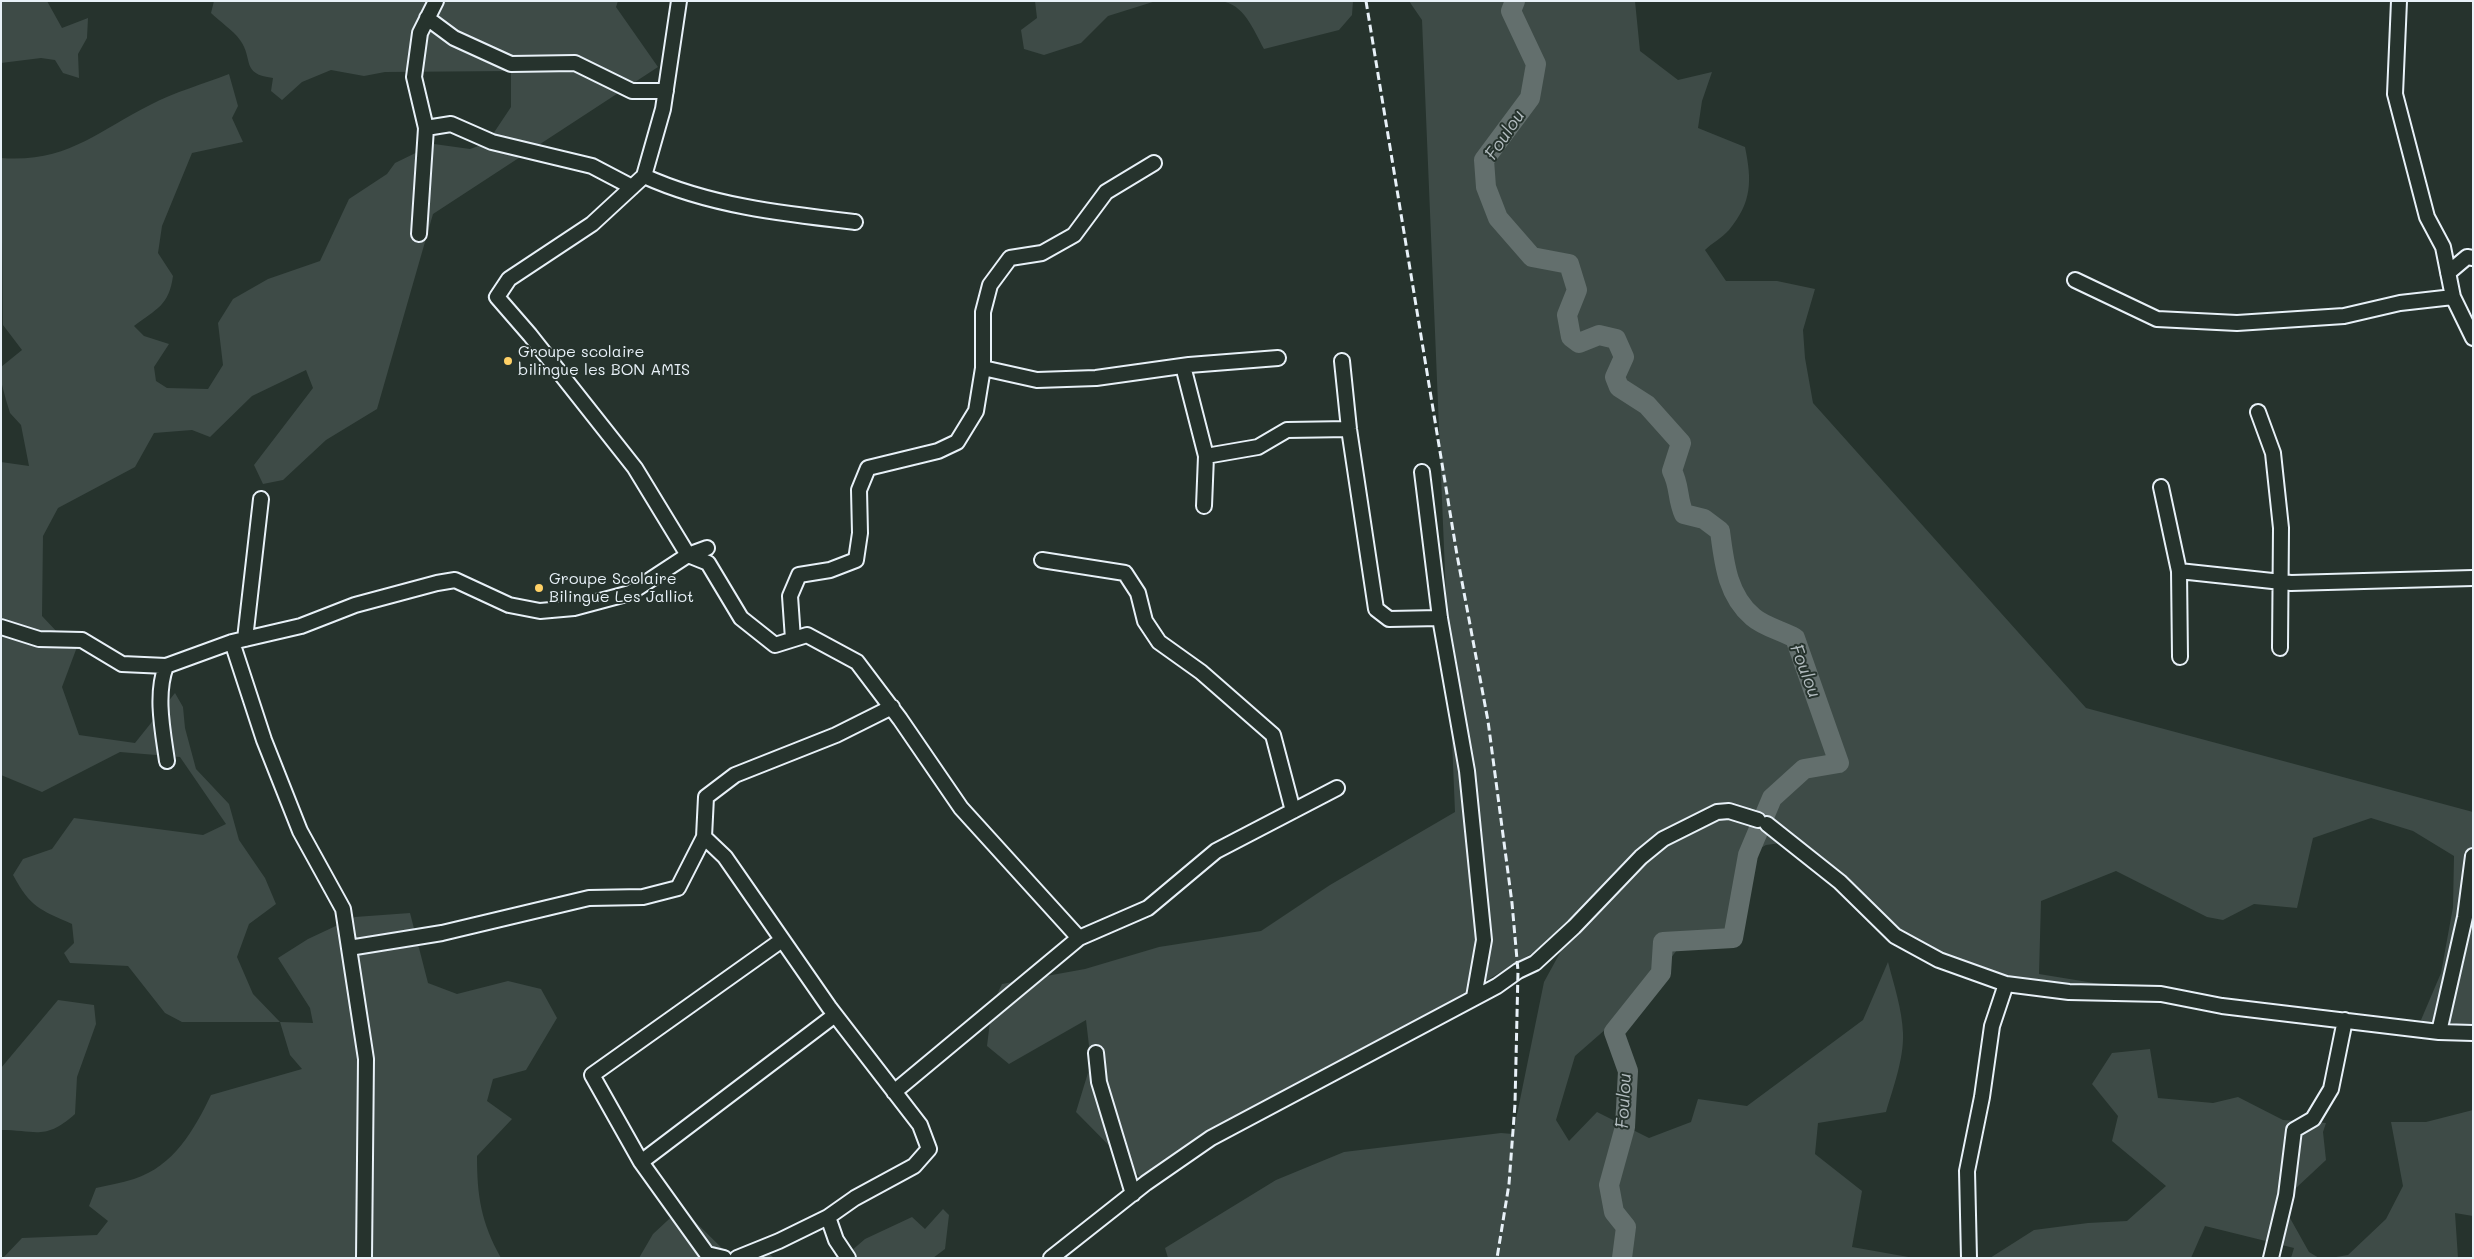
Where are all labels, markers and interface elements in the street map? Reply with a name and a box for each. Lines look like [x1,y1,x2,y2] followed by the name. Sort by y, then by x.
[1480,106,1530,164] water label: Foulou
[518,342,690,380] place label: Groupe scolaire bilingue les BON AMIS
[502,355,514,367] marker: Groupe scolaire bilingue les BON AMIS
[549,569,694,607] place label: Groupe Scolaire Bilingue Les Jalliot
[533,582,545,594] marker: Groupe Scolaire Bilingue Les Jalliot
[1785,641,1825,701] water label: Foulou
[1612,1073,1636,1129] water label: Foulou

